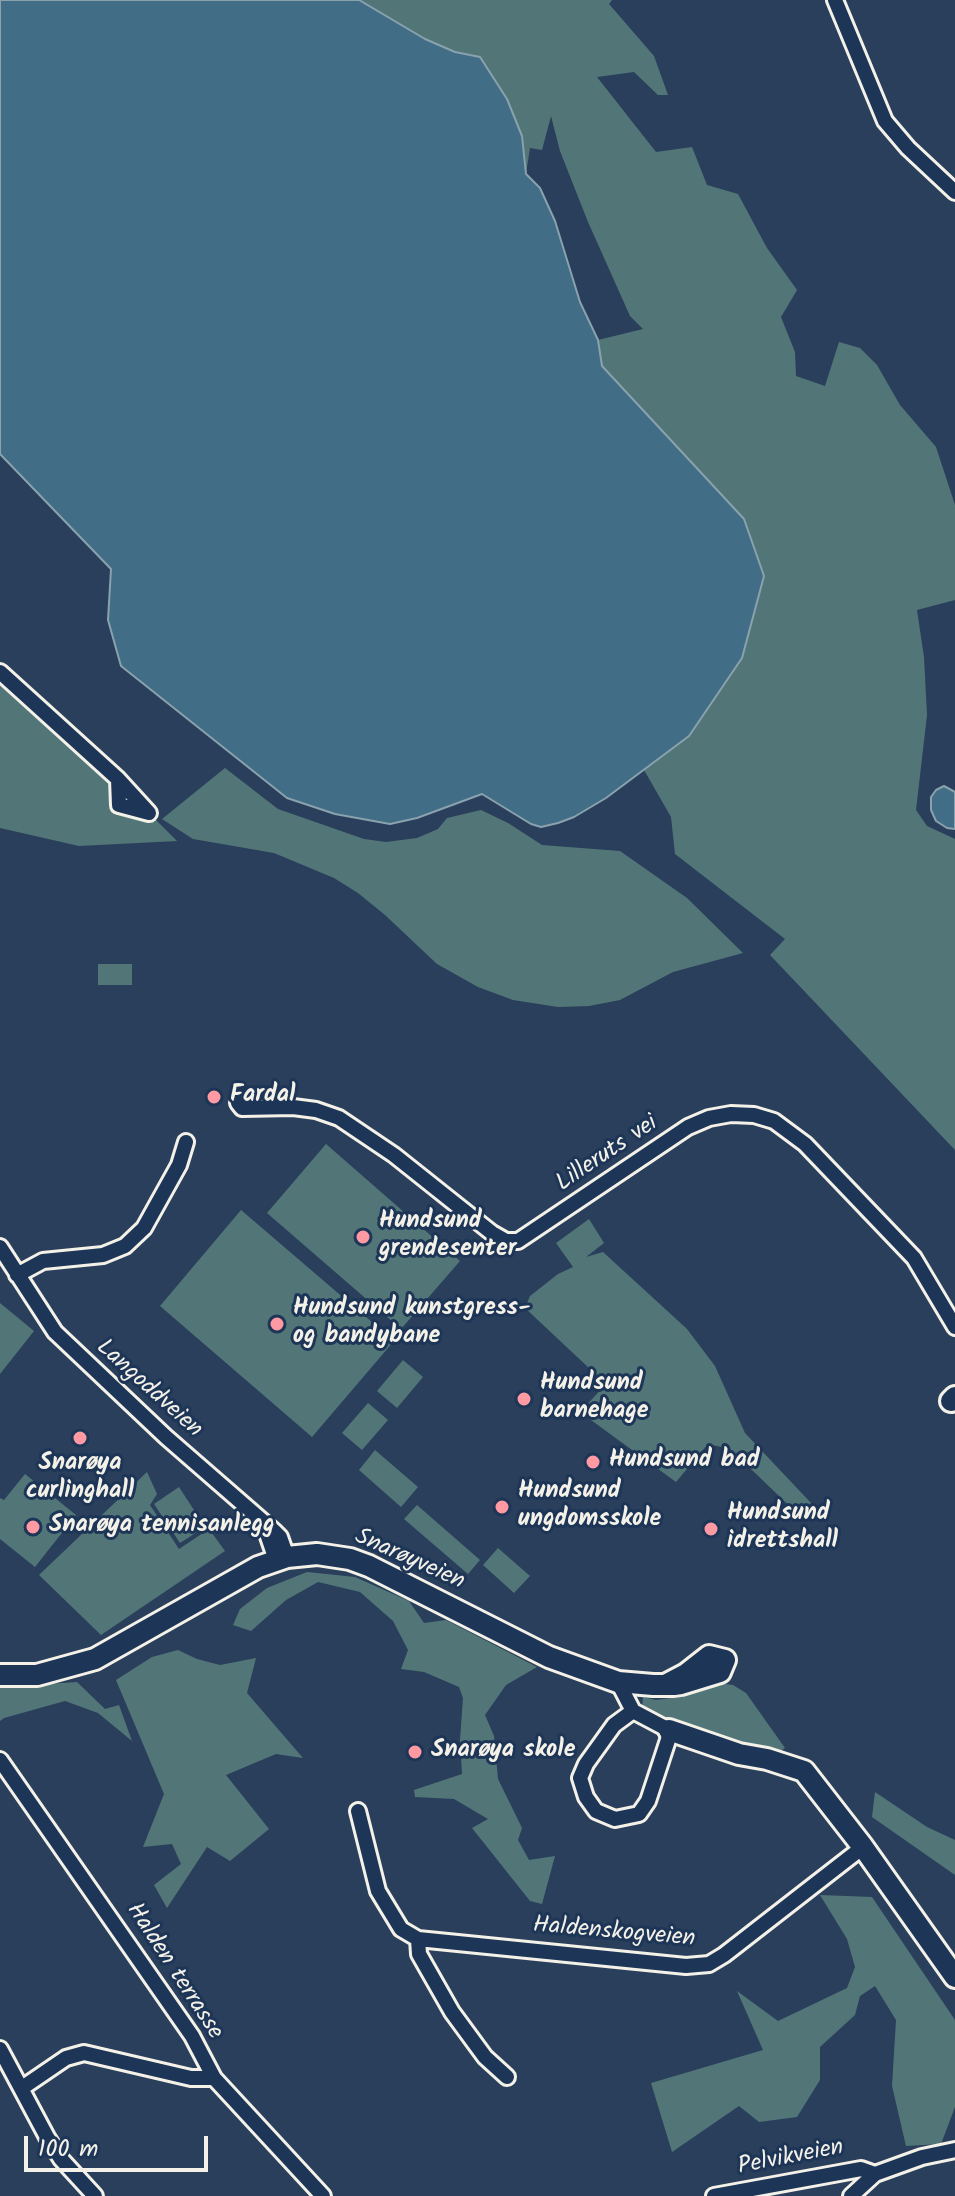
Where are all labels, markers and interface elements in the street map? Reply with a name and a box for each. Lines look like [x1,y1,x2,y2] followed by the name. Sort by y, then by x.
[230,1083,295,1111] place label: Fardal
[205,1088,223,1106] marker: Fardal
[552,1110,664,1200] street label: Lilleruts vei
[379,1209,516,1265] place label: Hundsund grendesenter
[354,1228,372,1246] marker: Hundsund grendesenter
[293,1296,531,1352] place label: Hundsund kunstgress- og bandybane
[268,1315,286,1333] marker: Hundsund kunstgress- og bandybane
[89,1335,207,1445] street label: Langoddveien
[540,1371,649,1427] place label: Hundsund barnehage
[515,1390,533,1408] marker: Hundsund barnehage
[71,1429,89,1447] marker: Snarøya curlinghall
[609,1448,760,1476] place label: Hundsund bad
[26,1451,134,1507] place label: Snarøya curlinghall
[584,1453,602,1471] marker: Hundsund bad
[518,1479,661,1535] place label: Hundsund ungdomsskole
[493,1498,511,1516] marker: Hundsund ungdomsskole
[727,1501,838,1557] place label: Hundsund idrettshall
[49,1513,275,1541] place label: Snarøya tennisanlegg
[24,1518,42,1536] marker: Snarøya tennisanlegg
[702,1520,720,1538] marker: Hundsund idrettshall
[350,1524,468,1598] street label: Snarøyveien
[431,1738,575,1766] place label: Snarøya skole
[406,1743,424,1761] marker: Snarøya skole
[118,1898,228,2046] street label: Halden terrasse
[532,1913,696,1955] street label: Haldenskogveien
[28,2120,212,2170] scale bar
[38,2130,98,2169] text: 100 m
[736,2135,846,2183] street label: Pelvikveien

